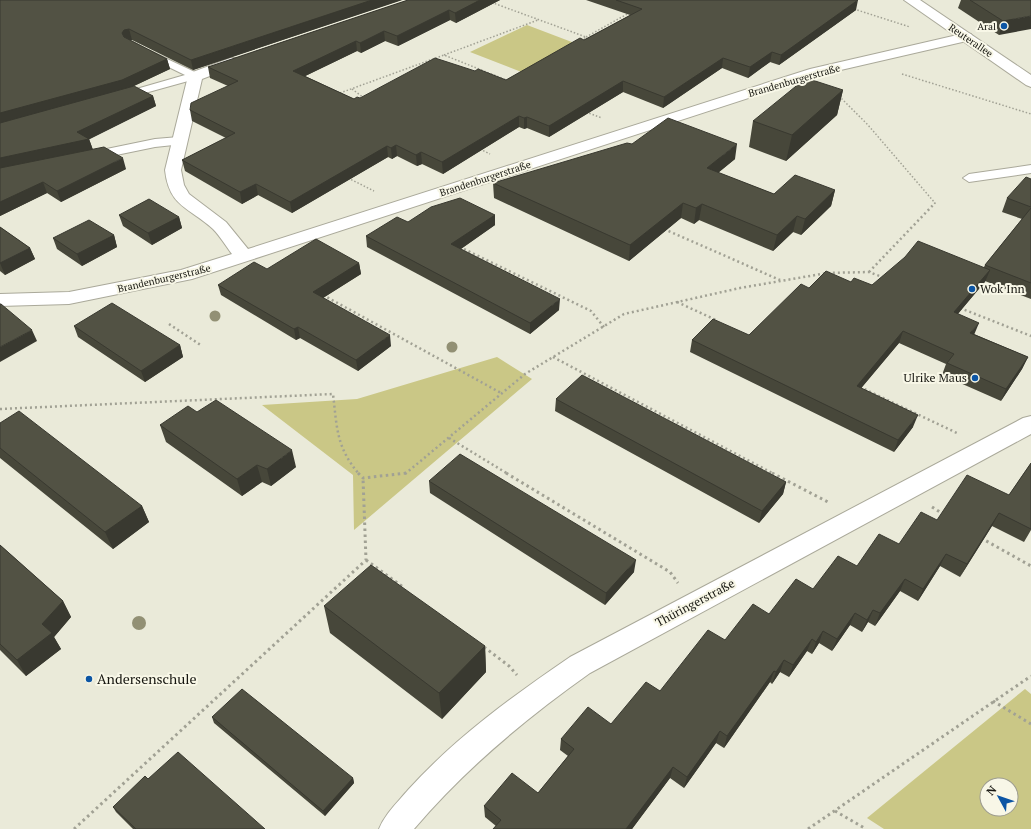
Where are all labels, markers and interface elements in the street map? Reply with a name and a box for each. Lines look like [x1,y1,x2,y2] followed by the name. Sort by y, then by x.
[977,20,996,33] place label: Aral
[946,21,995,60] street label: Reuterallee
[999,21,1009,31] marker: Aral
[747,61,842,100] street label: Brandenburgerstraße
[438,158,532,199] street label: Brandenburgerstraße
[116,261,212,296] street label: Brandenburgerstraße
[980,281,1025,296] place label: Wok Inn
[967,284,977,294] marker: Wok Inn
[904,370,967,385] place label: Ulrike Maus
[970,373,980,383] marker: Ulrike Maus
[653,575,737,630] street label: Thüringerstraße
[97,669,197,688] place label: Andersenschule
[84,674,94,684] marker: Andersenschule
[979,777,1019,817] north arrow
[983,782,1000,798] text: N

